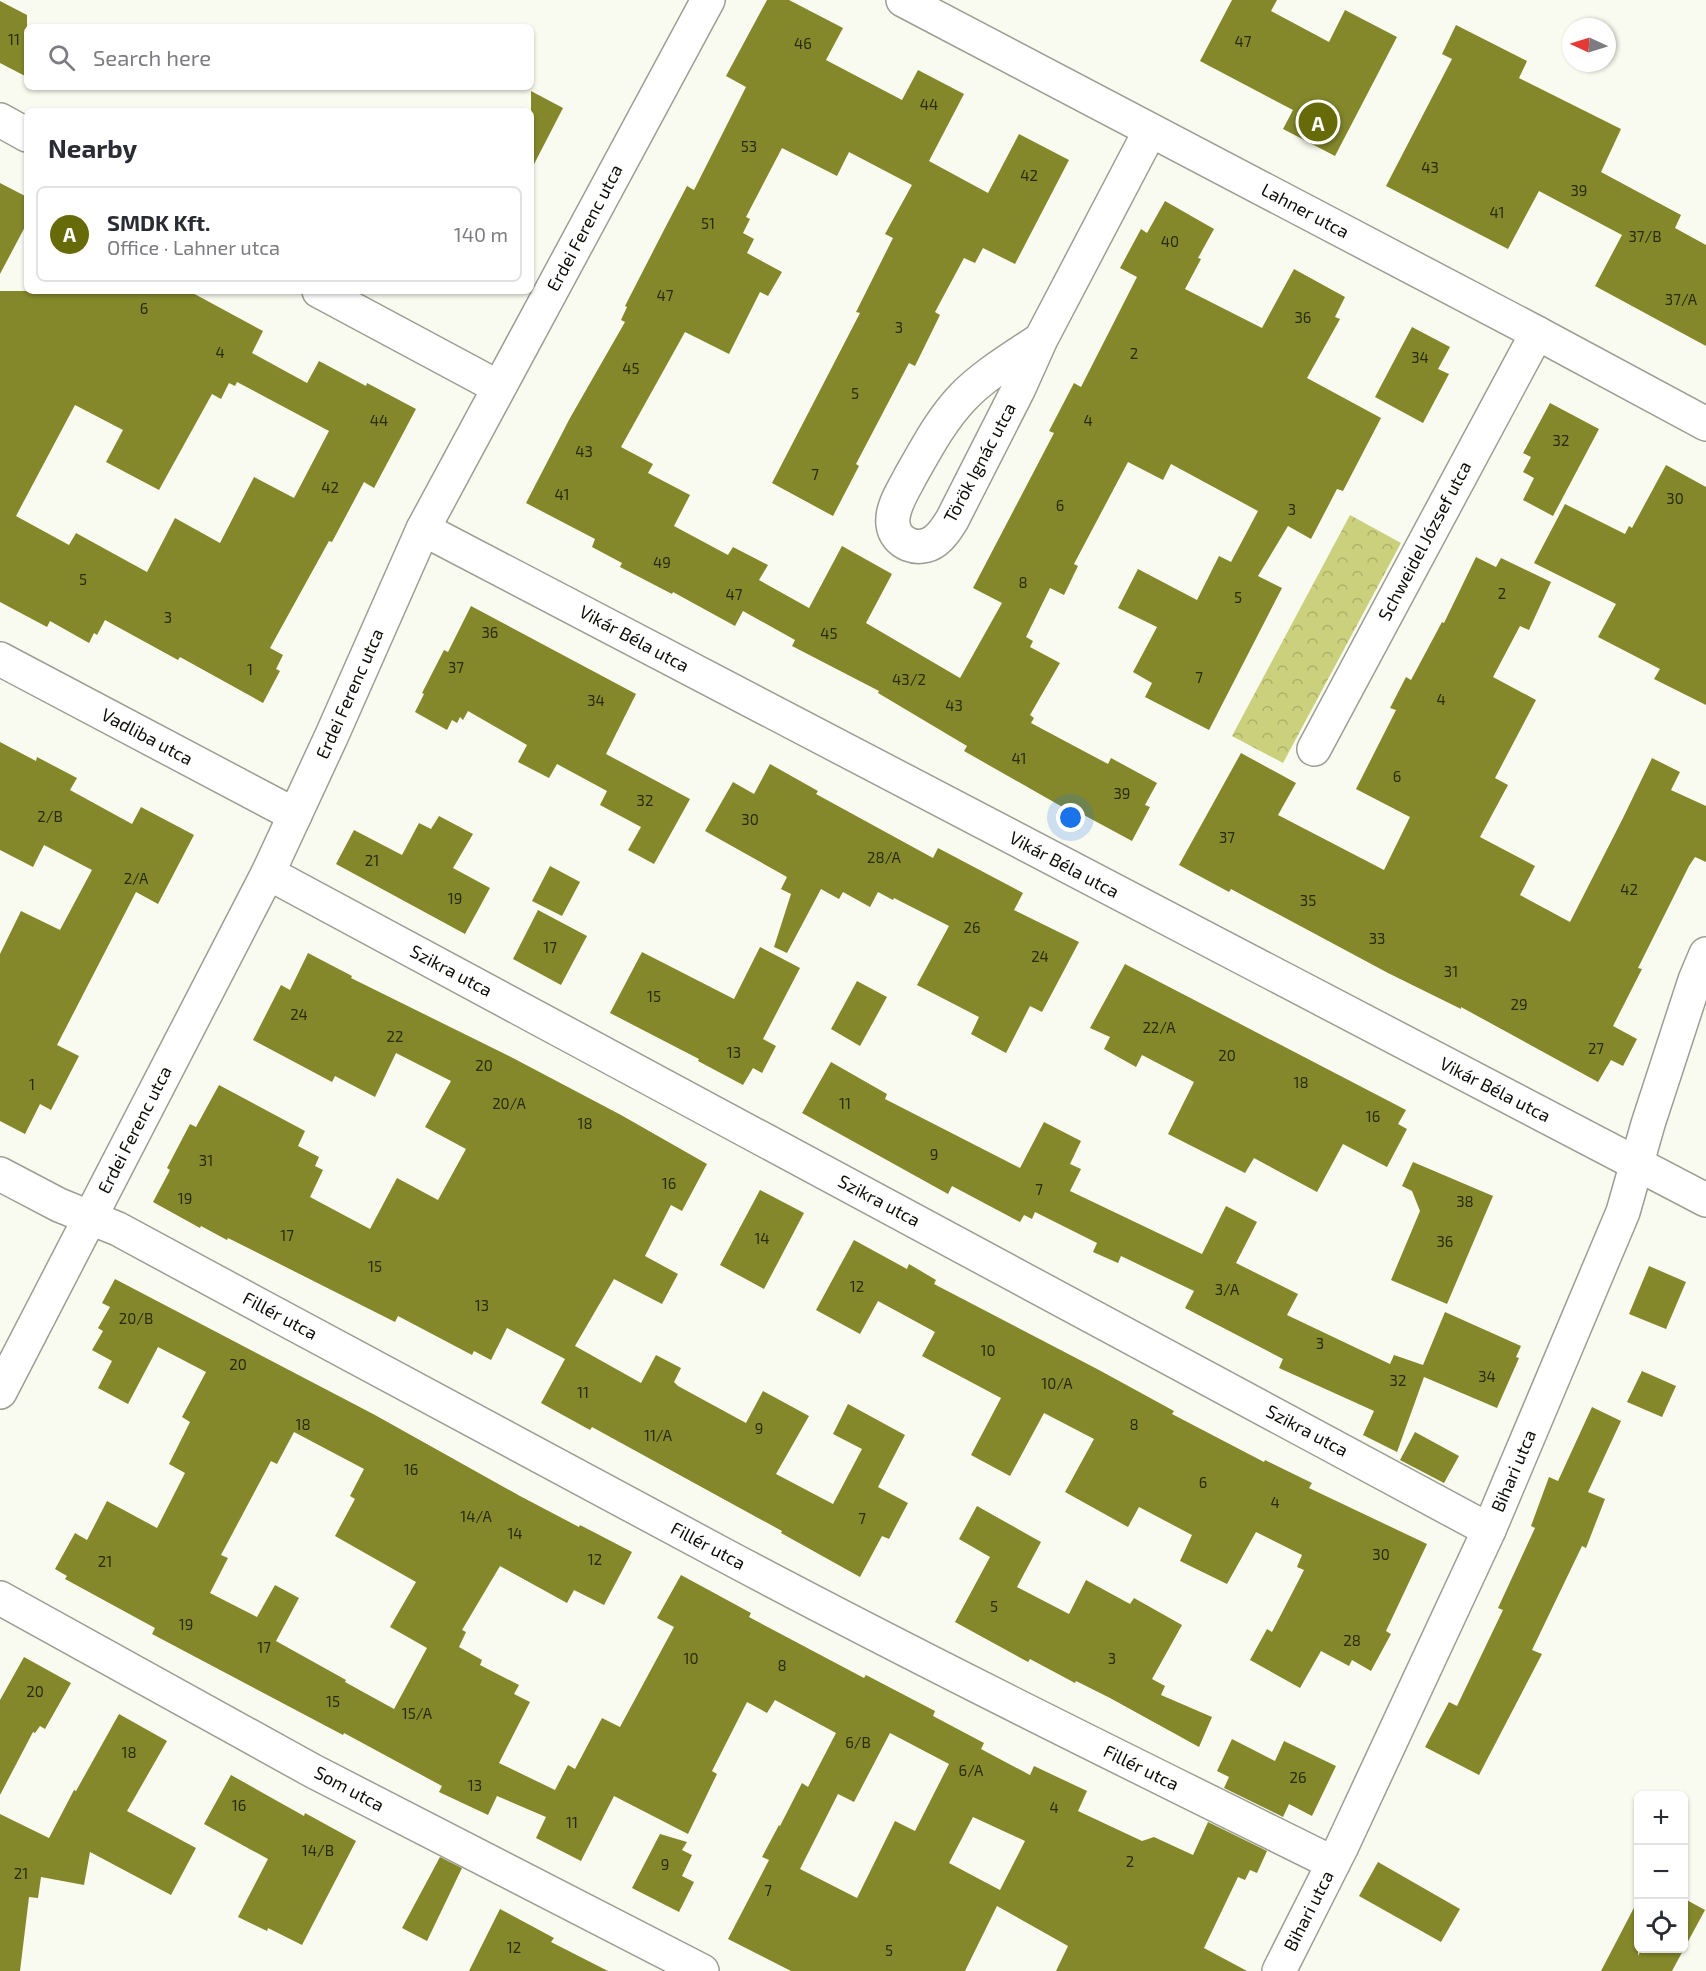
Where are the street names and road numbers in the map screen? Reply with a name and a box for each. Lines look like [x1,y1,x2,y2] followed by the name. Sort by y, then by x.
[541,160,627,295] street label: Erdei Ferenc utca
[1258,178,1353,242] street label: Lahner utca
[938,399,1020,526] street label: Török Ignác utca
[1373,457,1475,624] street label: Schweidel József utca
[576,600,693,676] street label: Vikár Béla utca
[310,625,388,762] street label: Erdei Ferenc utca
[98,703,197,769] street label: Vadliba utca
[1006,826,1123,902] street label: Vikár Béla utca
[407,939,496,1001] street label: Szikra utca
[1436,1052,1554,1126] street label: Vikár Béla utca
[92,1062,176,1197] street label: Erdei Ferenc utca
[835,1169,924,1231] street label: Szikra utca
[239,1286,321,1344] street label: Fillér utca
[1263,1399,1352,1461] street label: Szikra utca
[1486,1426,1540,1515] street label: Bihari utca
[667,1516,749,1574] street label: Fillér utca
[1100,1739,1183,1795] street label: Fillér utca
[311,1761,388,1816] street label: Som utca
[1278,1867,1338,1955] street label: Bihari utca

